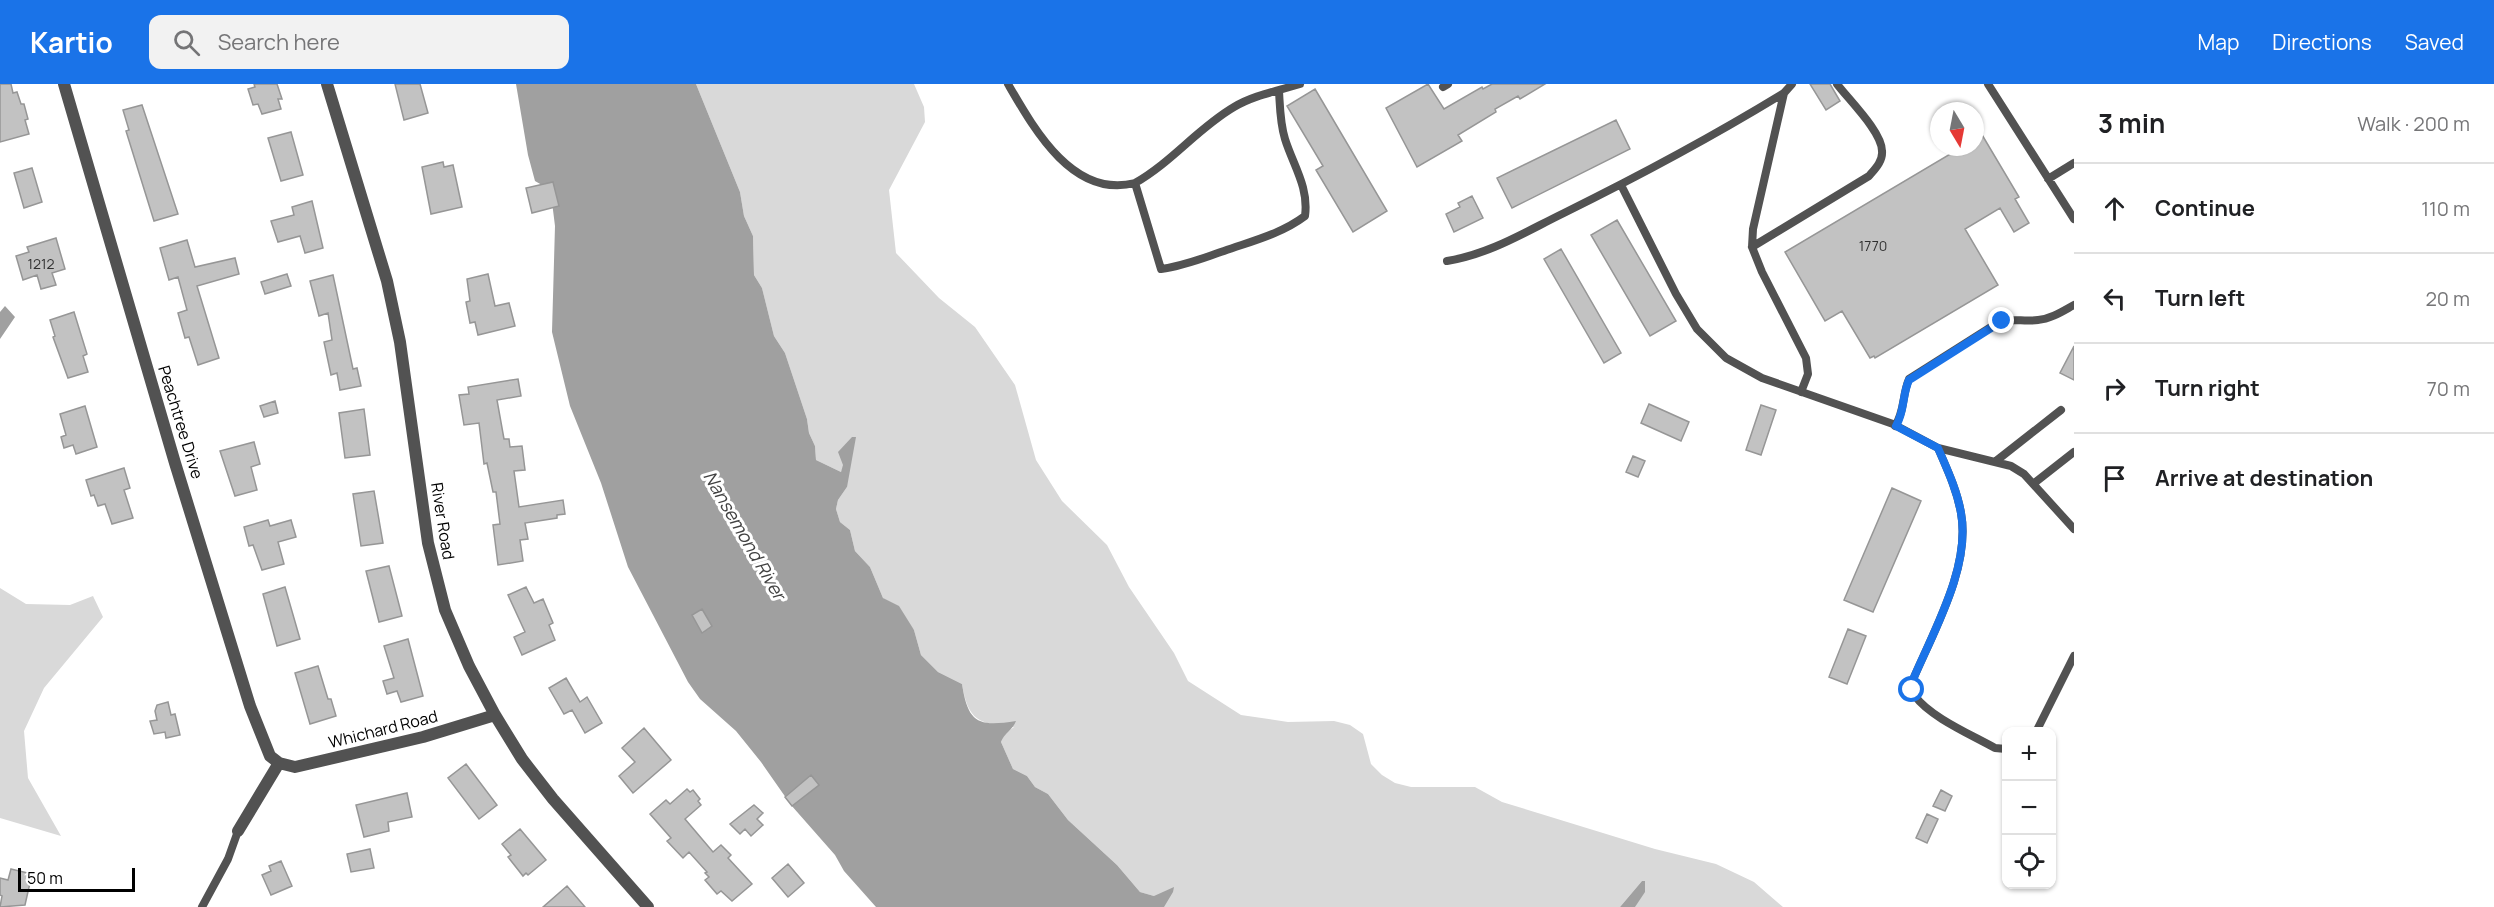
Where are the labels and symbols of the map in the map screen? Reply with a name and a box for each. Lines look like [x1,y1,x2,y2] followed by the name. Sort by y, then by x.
[1930,102,1984,156] north arrow
[1859,236,1887,255] house number: 1770
[28,254,54,273] house number: 1212
[1988,307,2014,333] route end
[153,363,209,481] street label: Peachtree Drive
[698,466,793,606] water label: Nansemond River
[426,481,460,561] street label: River Road
[1898,676,1924,702] route start
[326,705,440,753] street label: Whichard Road
[18,865,135,892] scale bar

